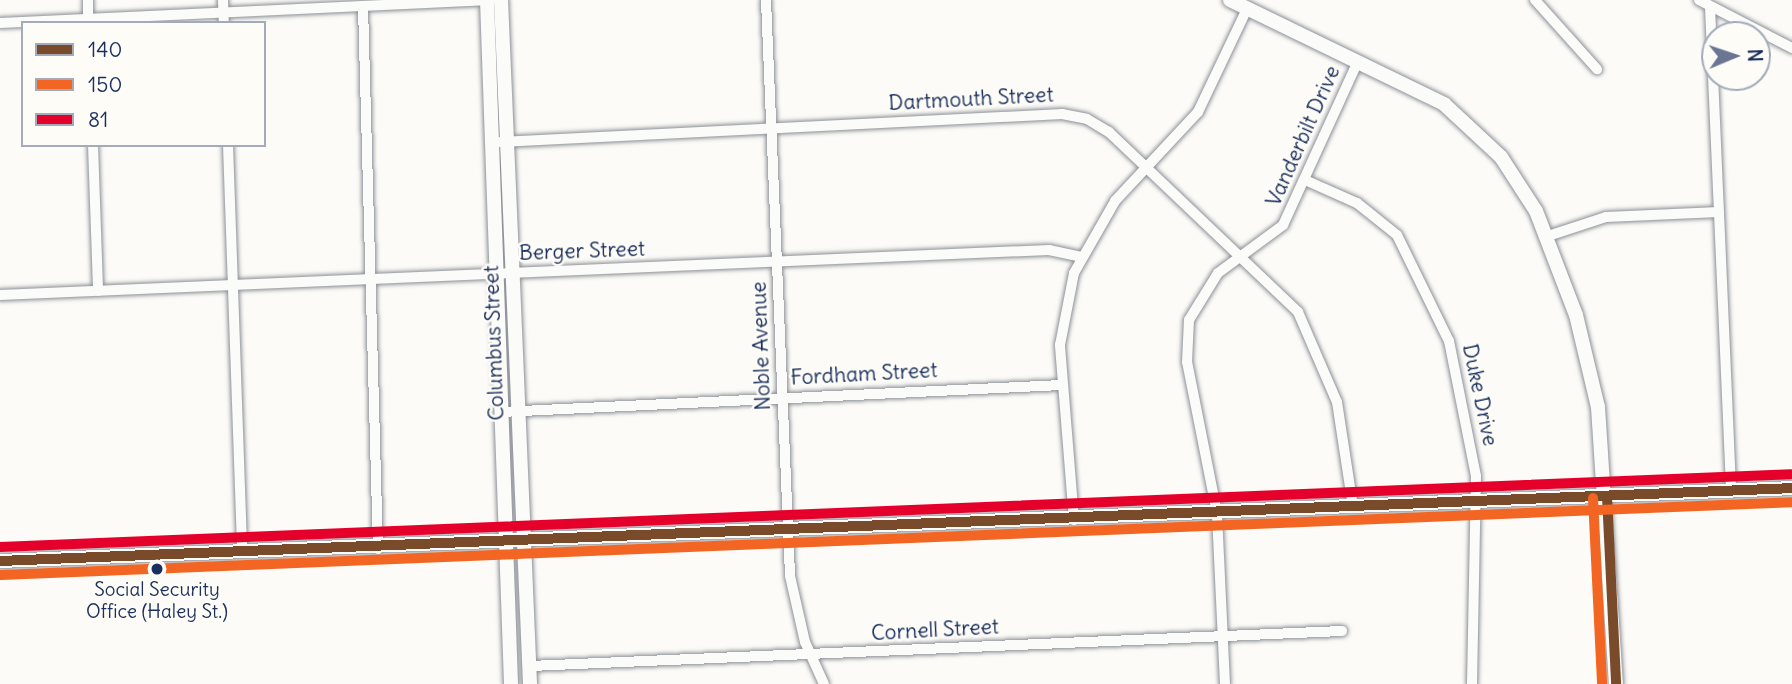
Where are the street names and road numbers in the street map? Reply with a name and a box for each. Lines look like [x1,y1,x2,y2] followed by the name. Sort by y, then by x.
[1261,62,1345,210] street label: Vanderbilt Drive
[888,82,1054,116] street label: Dartmouth Street
[519,236,645,266] street label: Berger Street
[479,265,509,421] street label: Columbus Street
[746,281,776,411] street label: Noble Avenue
[1457,342,1503,448] street label: Duke Drive
[790,358,938,390] street label: Fordham Street
[870,614,1000,646] street label: Cornell Street

